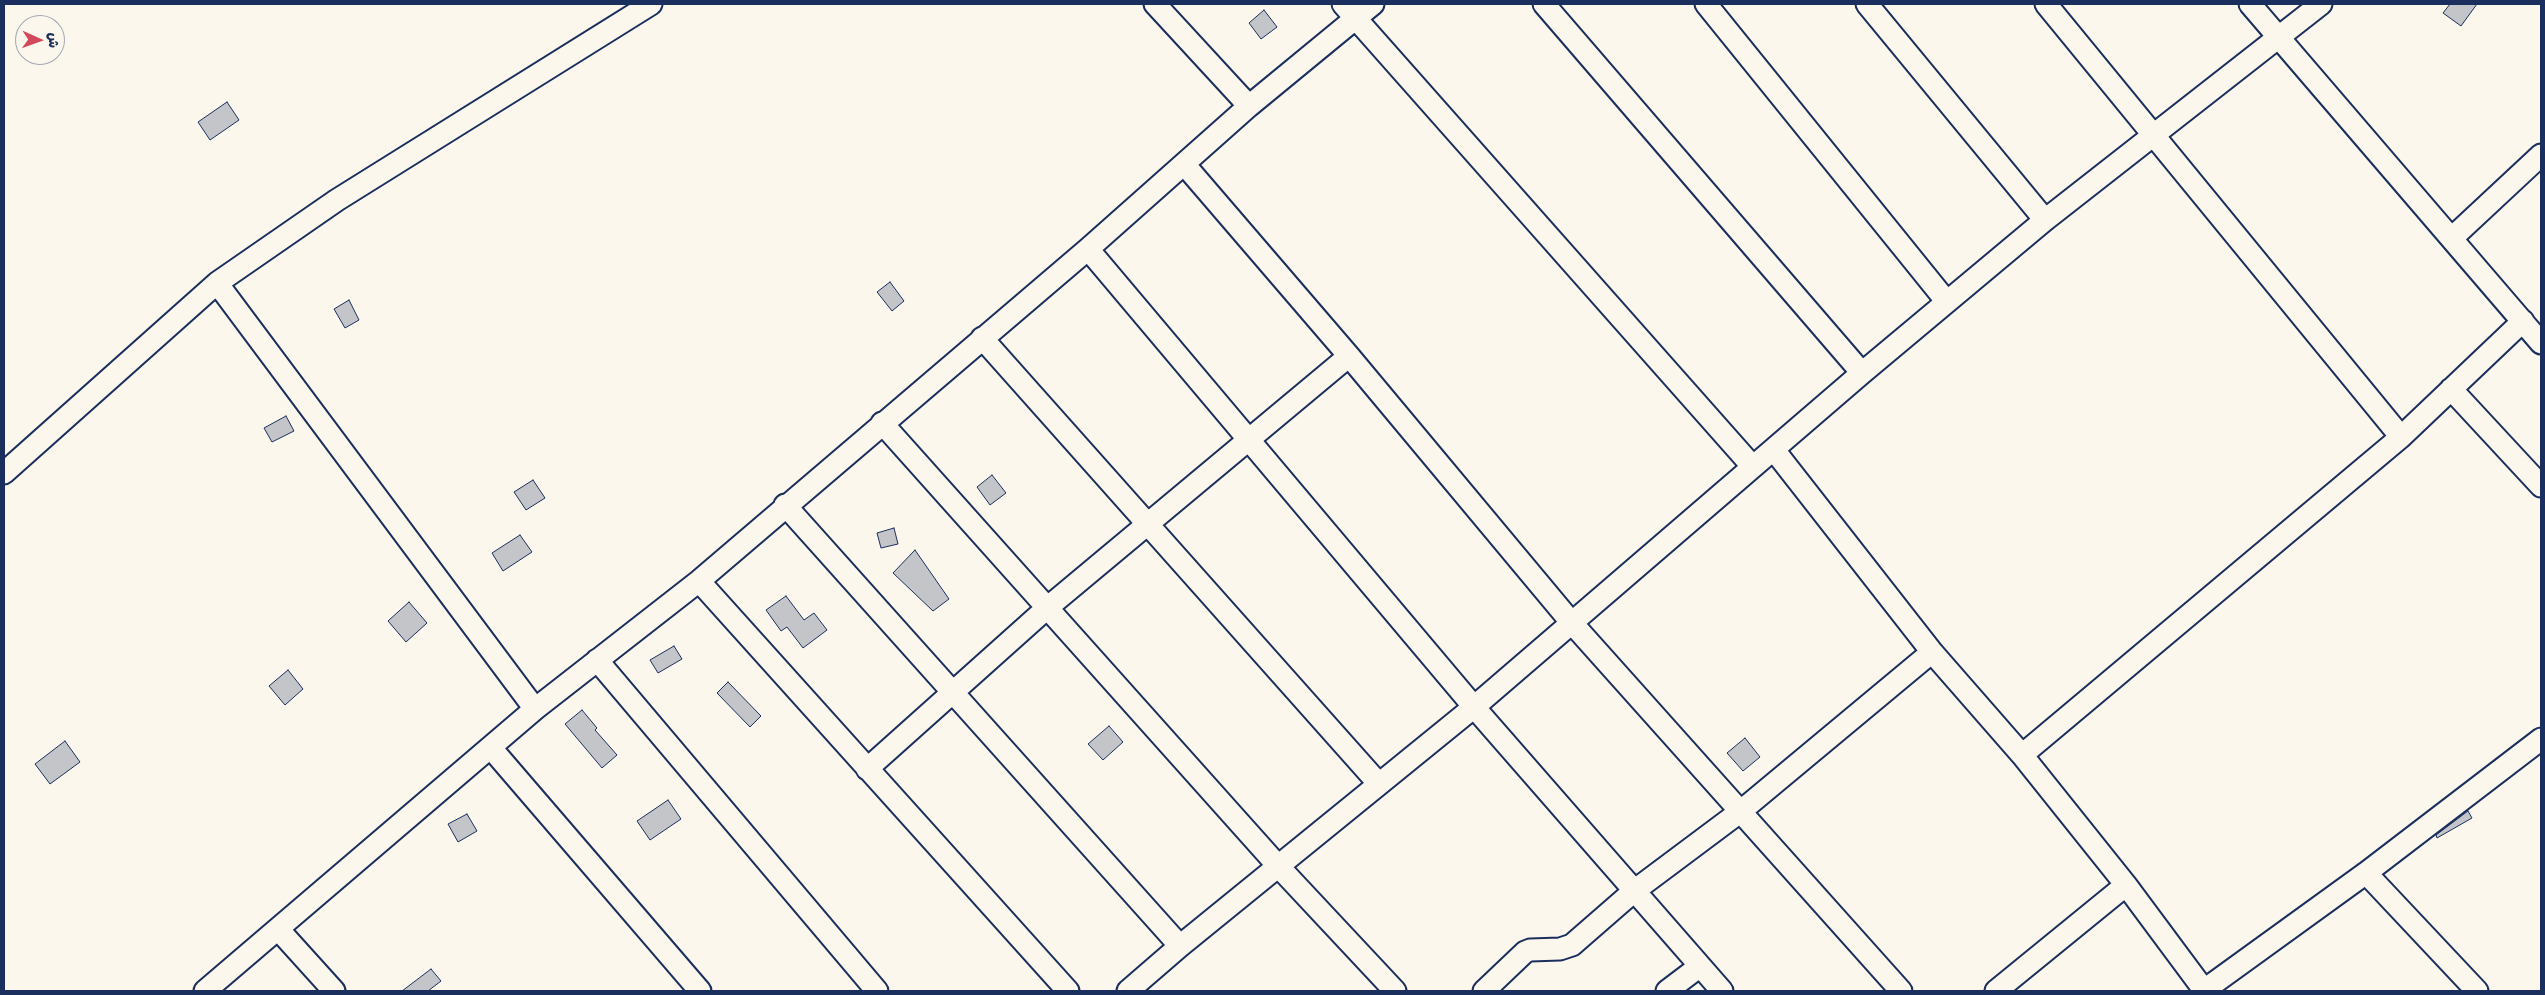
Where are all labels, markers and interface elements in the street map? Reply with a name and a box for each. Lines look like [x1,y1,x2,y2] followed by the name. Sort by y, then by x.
[15,15,65,65] north arrow
[45,32,63,49] text: ش

